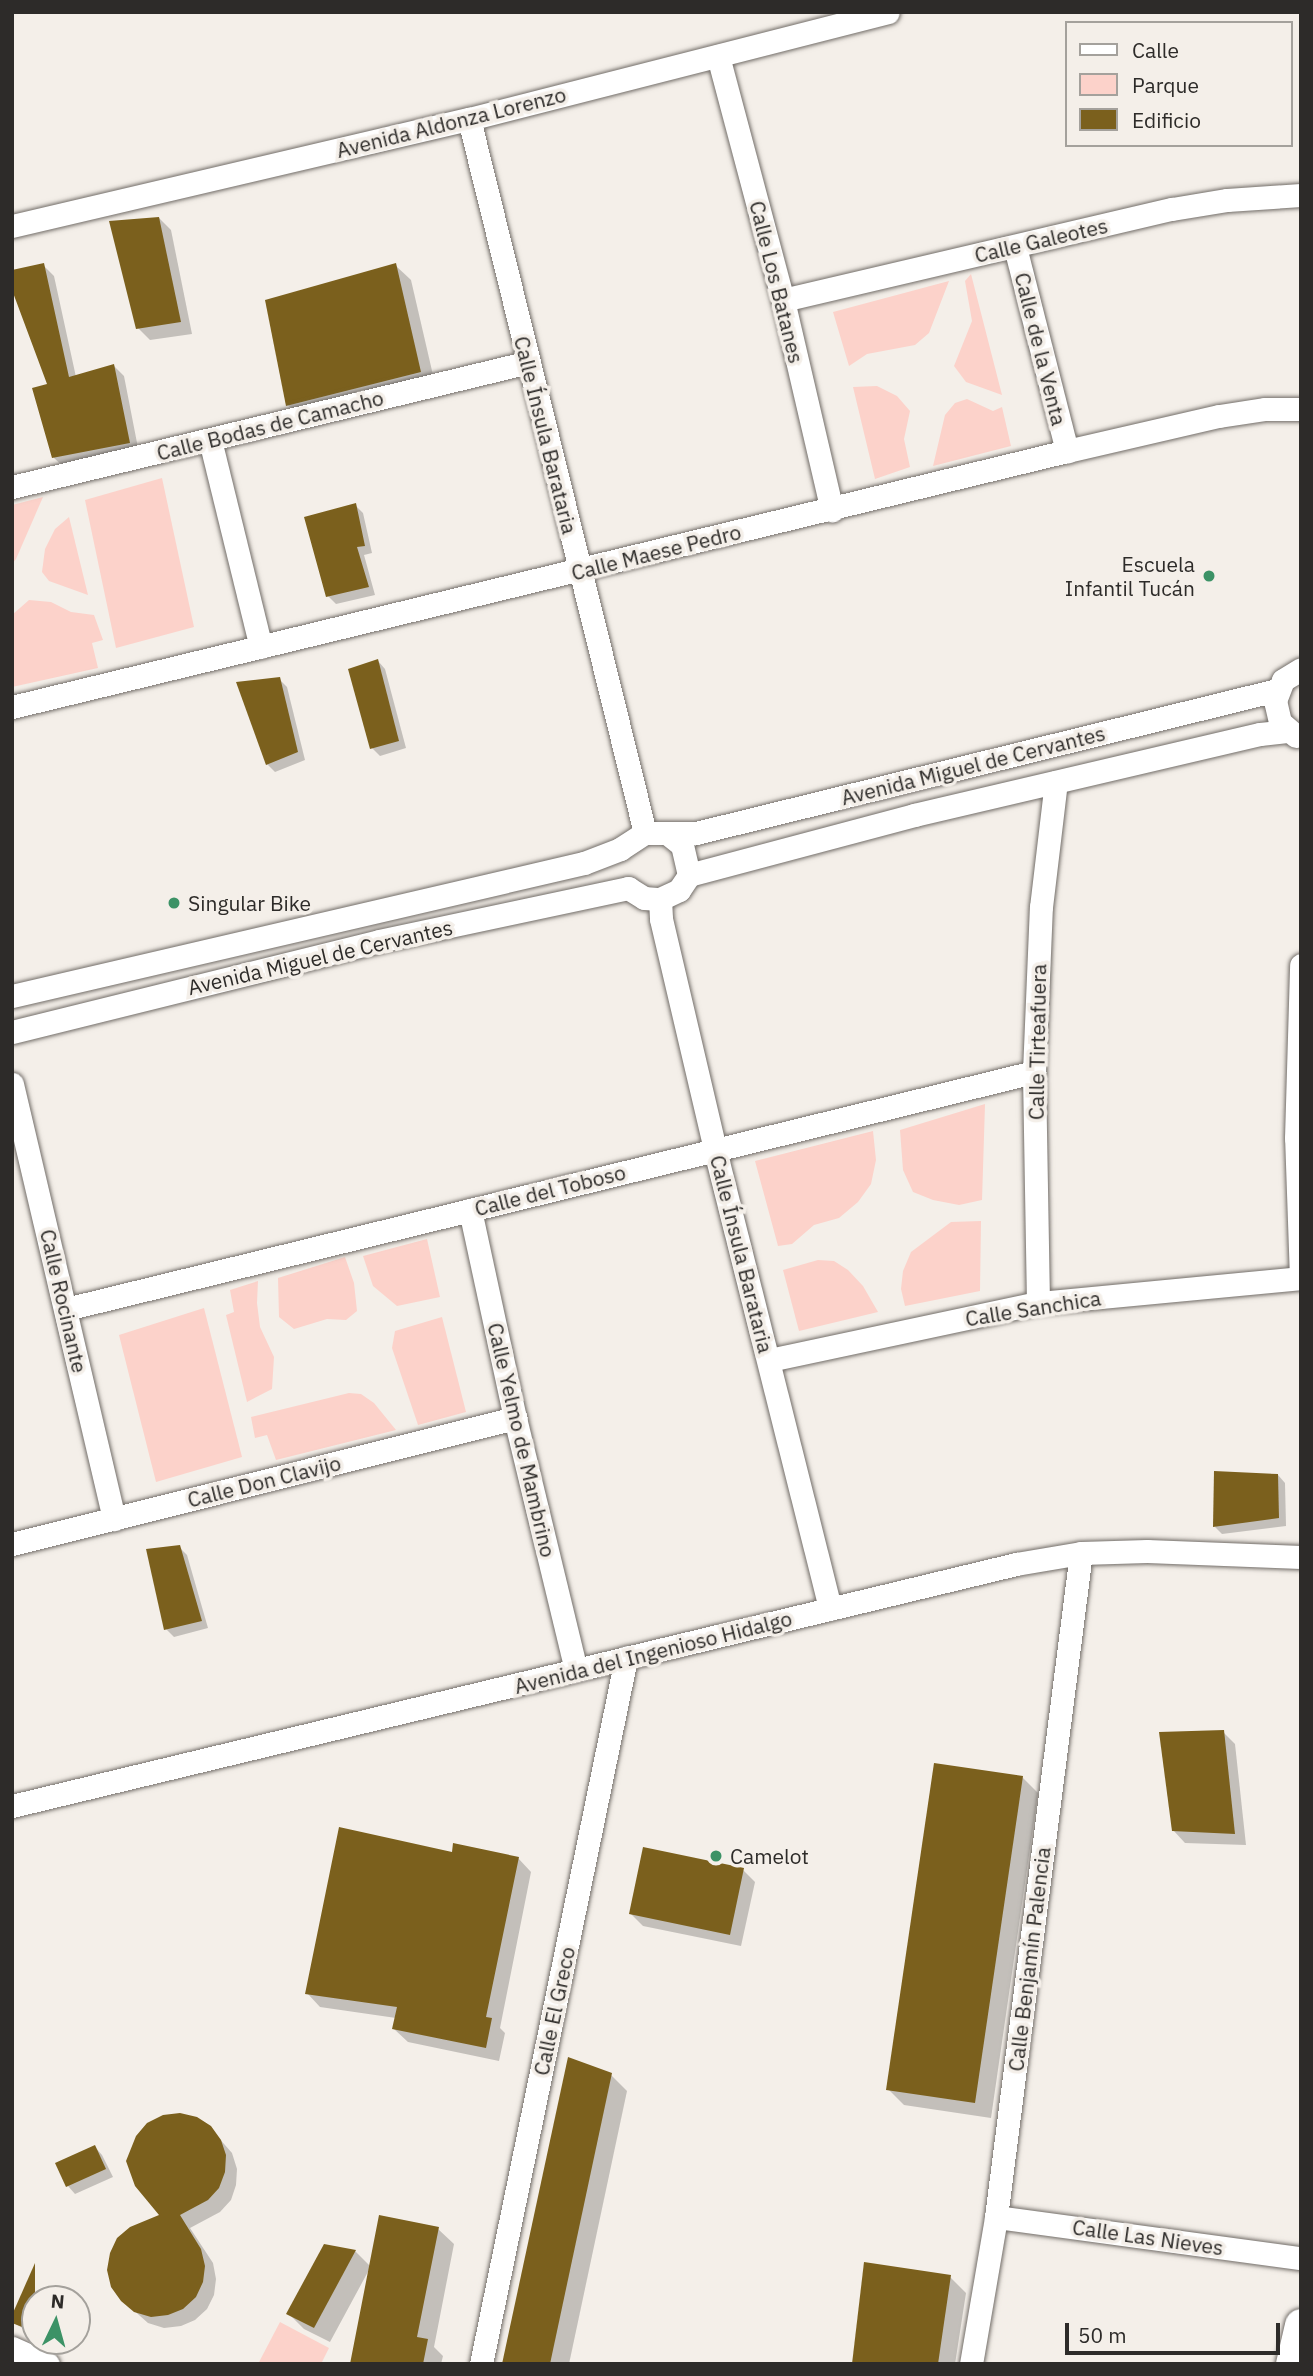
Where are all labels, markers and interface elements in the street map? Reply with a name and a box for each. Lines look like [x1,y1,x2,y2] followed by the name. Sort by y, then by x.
[1064,21,1292,147] legend
[1132,36,1179,64] text: Calle
[1132,71,1199,99] text: Parque
[334,81,568,163] street label: Avenida Aldonza Lorenzo
[1132,106,1201,134] text: Edificio
[745,198,809,366] street label: Calle Los Batanes
[972,212,1110,268] street label: Calle Galeotes
[1010,270,1072,428] street label: Calle de la Venta
[509,333,583,537] street label: Calle Ínsula Barataria
[154,385,386,465] street label: Calle Bodas de Camacho
[569,519,743,585] street label: Calle Maese Pedro
[1065,551,1195,601] place label: Escuela Infantil Tucán
[1201,568,1217,584] marker: Escuela Infantil Tucán
[838,720,1108,810] street label: Avenida Miguel de Cervantes
[188,890,311,916] place label: Singular Bike
[166,895,182,911] marker: Singular Bike
[185,914,455,1000] street label: Avenida Miguel de Cervantes
[1023,964,1051,1120] street label: Calle Tirteafuera
[705,1152,779,1356] street label: Calle Ínsula Barataria
[472,1159,628,1221] street label: Calle del Toboso
[35,1227,93,1375] street label: Calle Rocinante
[963,1285,1103,1331] street label: Calle Sanchica
[483,1320,561,1560] street label: Calle Yelmo de Mambrino
[185,1450,343,1512] street label: Calle Don Clavijo
[512,1605,794,1699] street label: Avenida del Ingenioso Hidalgo
[730,1843,809,1869] place label: Camelot
[1003,1845,1055,2073] street label: Calle Benjamín Palencia
[708,1848,724,1864] marker: Camelot
[528,1944,580,2078] street label: Calle El Greco
[1071,2214,1225,2260] street label: Calle Las Nieves
[21,2285,91,2355] north arrow
[50,2289,66,2314] text: N
[1068,2310,1283,2354] scale bar
[1078,2321,1127,2349] text: 50 m

